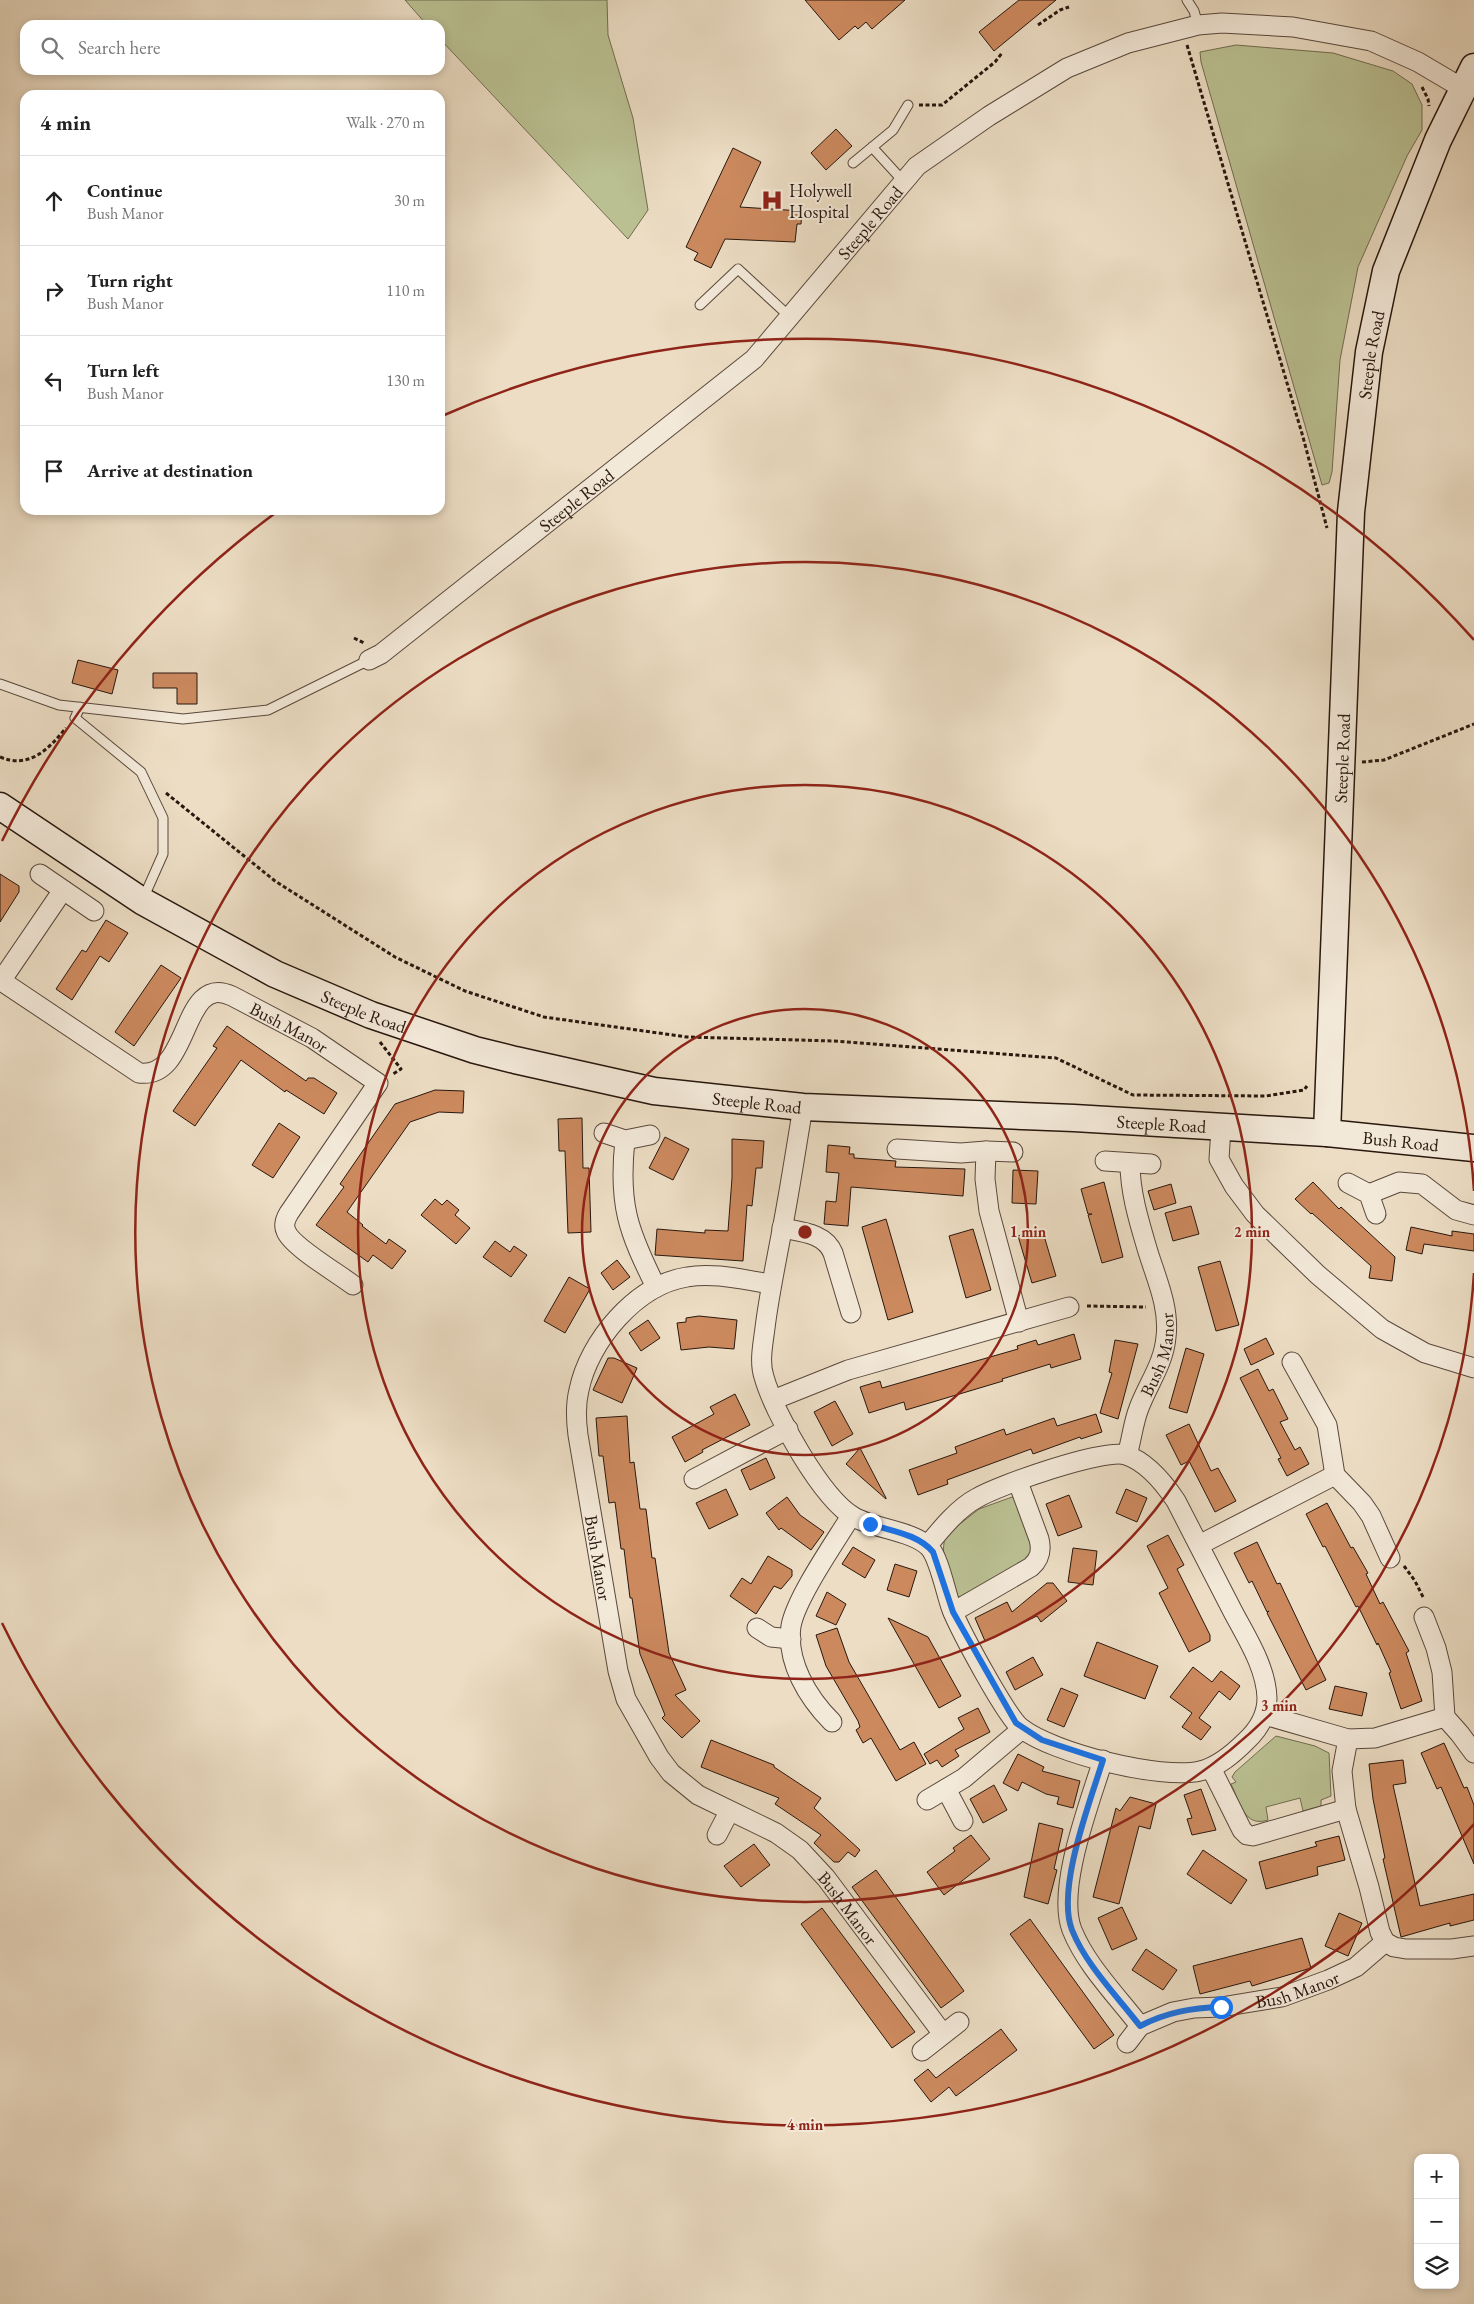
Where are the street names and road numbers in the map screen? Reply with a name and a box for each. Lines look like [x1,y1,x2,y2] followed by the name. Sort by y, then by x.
[832,180,908,264] street label: Steeple Road
[1352,307,1389,400] street label: Steeple Road
[534,462,619,537] street label: Steeple Road
[1328,712,1355,804] street label: Steeple Road
[318,984,410,1038] street label: Steeple Road
[246,996,333,1058] street label: Bush Manor
[711,1086,804,1118] street label: Steeple Road
[1116,1109,1208,1137] street label: Steeple Road
[1362,1125,1441,1156] street label: Bush Road
[1134,1312,1178,1400] street label: Bush Manor
[580,1513,617,1602] street label: Bush Manor
[813,1866,883,1949] street label: Bush Manor
[1254,1965,1343,2013] street label: Bush Manor

